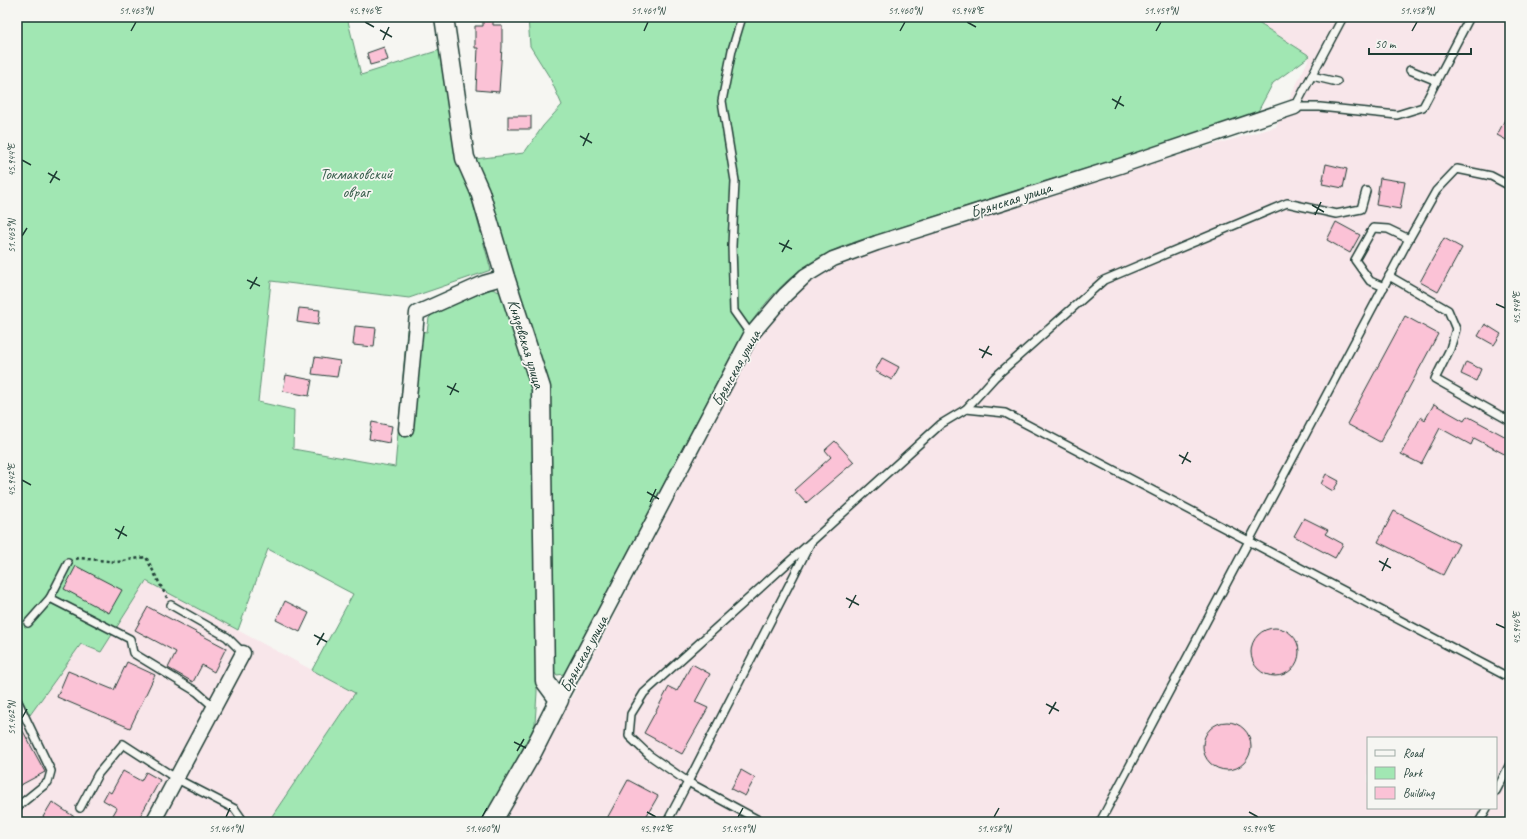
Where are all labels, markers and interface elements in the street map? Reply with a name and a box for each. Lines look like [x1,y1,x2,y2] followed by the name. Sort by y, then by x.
[119,4,155,17] text: 51.463°N
[349,4,383,17] text: 45.946°E
[631,4,667,17] text: 51.461°N
[888,4,924,17] text: 51.460°N
[951,4,985,17] text: 45.948°E
[1144,4,1180,17] text: 51.459°N
[1400,4,1436,17] text: 51.458°N
[1369,30,1471,56] scale bar
[1375,36,1397,52] text: 50 m
[5,142,18,176] text: 45.944°E
[320,164,394,202] park label: Токмаковский овраг
[968,177,1055,223] street label: Брянская улица
[5,217,18,253] text: 51.463°N
[1510,290,1523,324] text: 45.948°E
[503,297,549,392] street label: Князевская улица
[707,325,766,410] street label: Брянская улица
[5,462,18,496] text: 45.942°E
[1510,610,1523,644] text: 45.946°E
[555,611,613,696] street label: Брянская улица
[5,699,18,735] text: 51.462°N
[1367,737,1497,809] legend
[1403,745,1425,761] text: Road
[1403,765,1424,781] text: Park
[1403,785,1435,801] text: Building
[209,822,245,835] text: 51.461°N
[465,822,501,835] text: 51.460°N
[640,822,674,835] text: 45.942°E
[721,822,757,835] text: 51.459°N
[977,822,1013,835] text: 51.458°N
[1242,822,1276,835] text: 45.944°E

